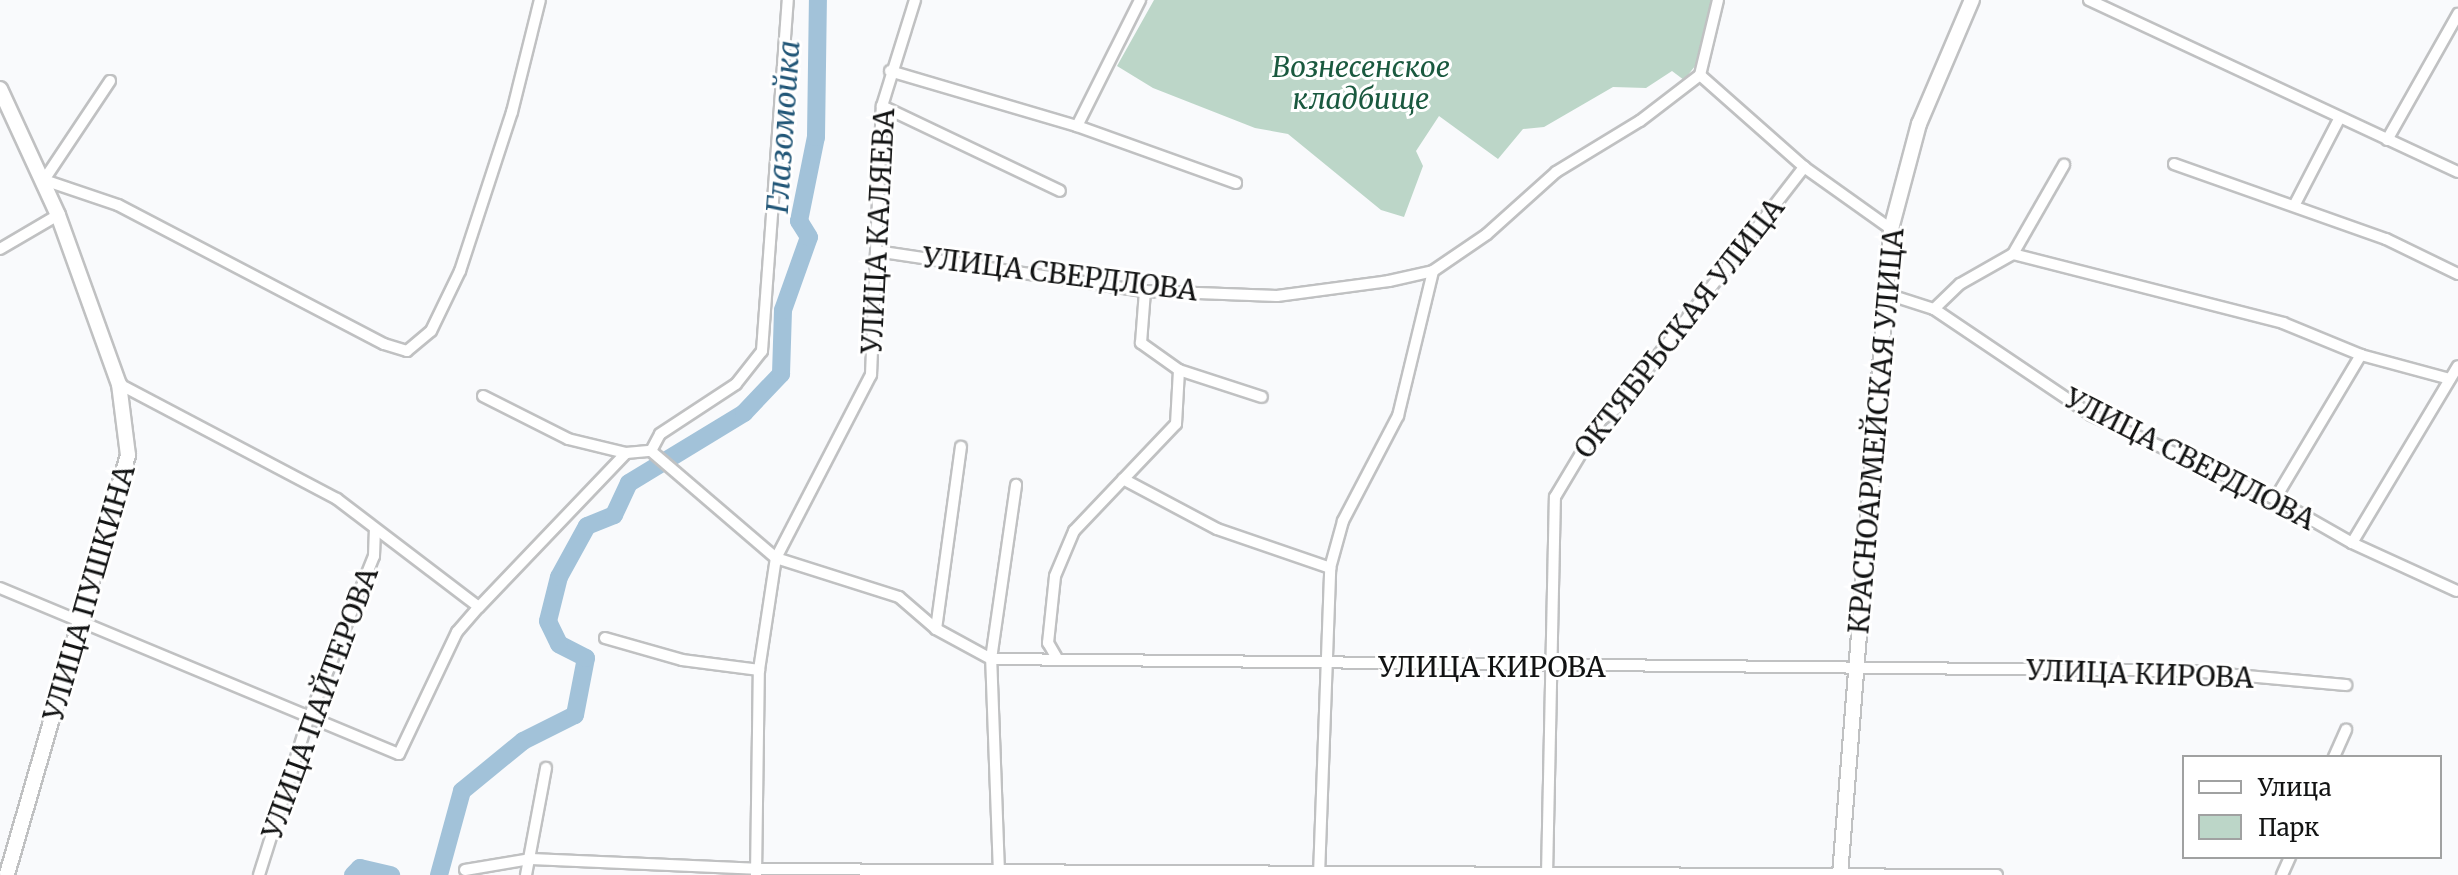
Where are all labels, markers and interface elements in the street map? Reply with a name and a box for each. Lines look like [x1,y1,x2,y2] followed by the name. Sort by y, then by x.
[759,39,807,215] water label: Глазомойка
[1272,50,1450,116] park label: Вознесенское кладбище
[855,107,901,355] street label: УЛИЦА КАЛЯЕВА
[1567,191,1791,465] street label: ОКТЯБРЬСКАЯ УЛИЦА
[1842,227,1910,635] street label: КРАСНОАРМЕЙСКАЯ УЛИЦА
[921,240,1199,308] street label: УЛИЦА СВЕРДЛОВА
[2059,381,2321,537] street label: УЛИЦА СВЕРДЛОВА
[36,461,142,725] street label: УЛИЦА ПУШКИНА
[255,563,385,843] street label: УЛИЦА ПАЙТЕРОВА
[1378,650,1606,684] street label: УЛИЦА КИРОВА
[2026,653,2254,695] street label: УЛИЦА КИРОВА
[2182,755,2442,859] legend
[2258,772,2332,803] text: Улица
[2258,812,2319,843] text: Парк

